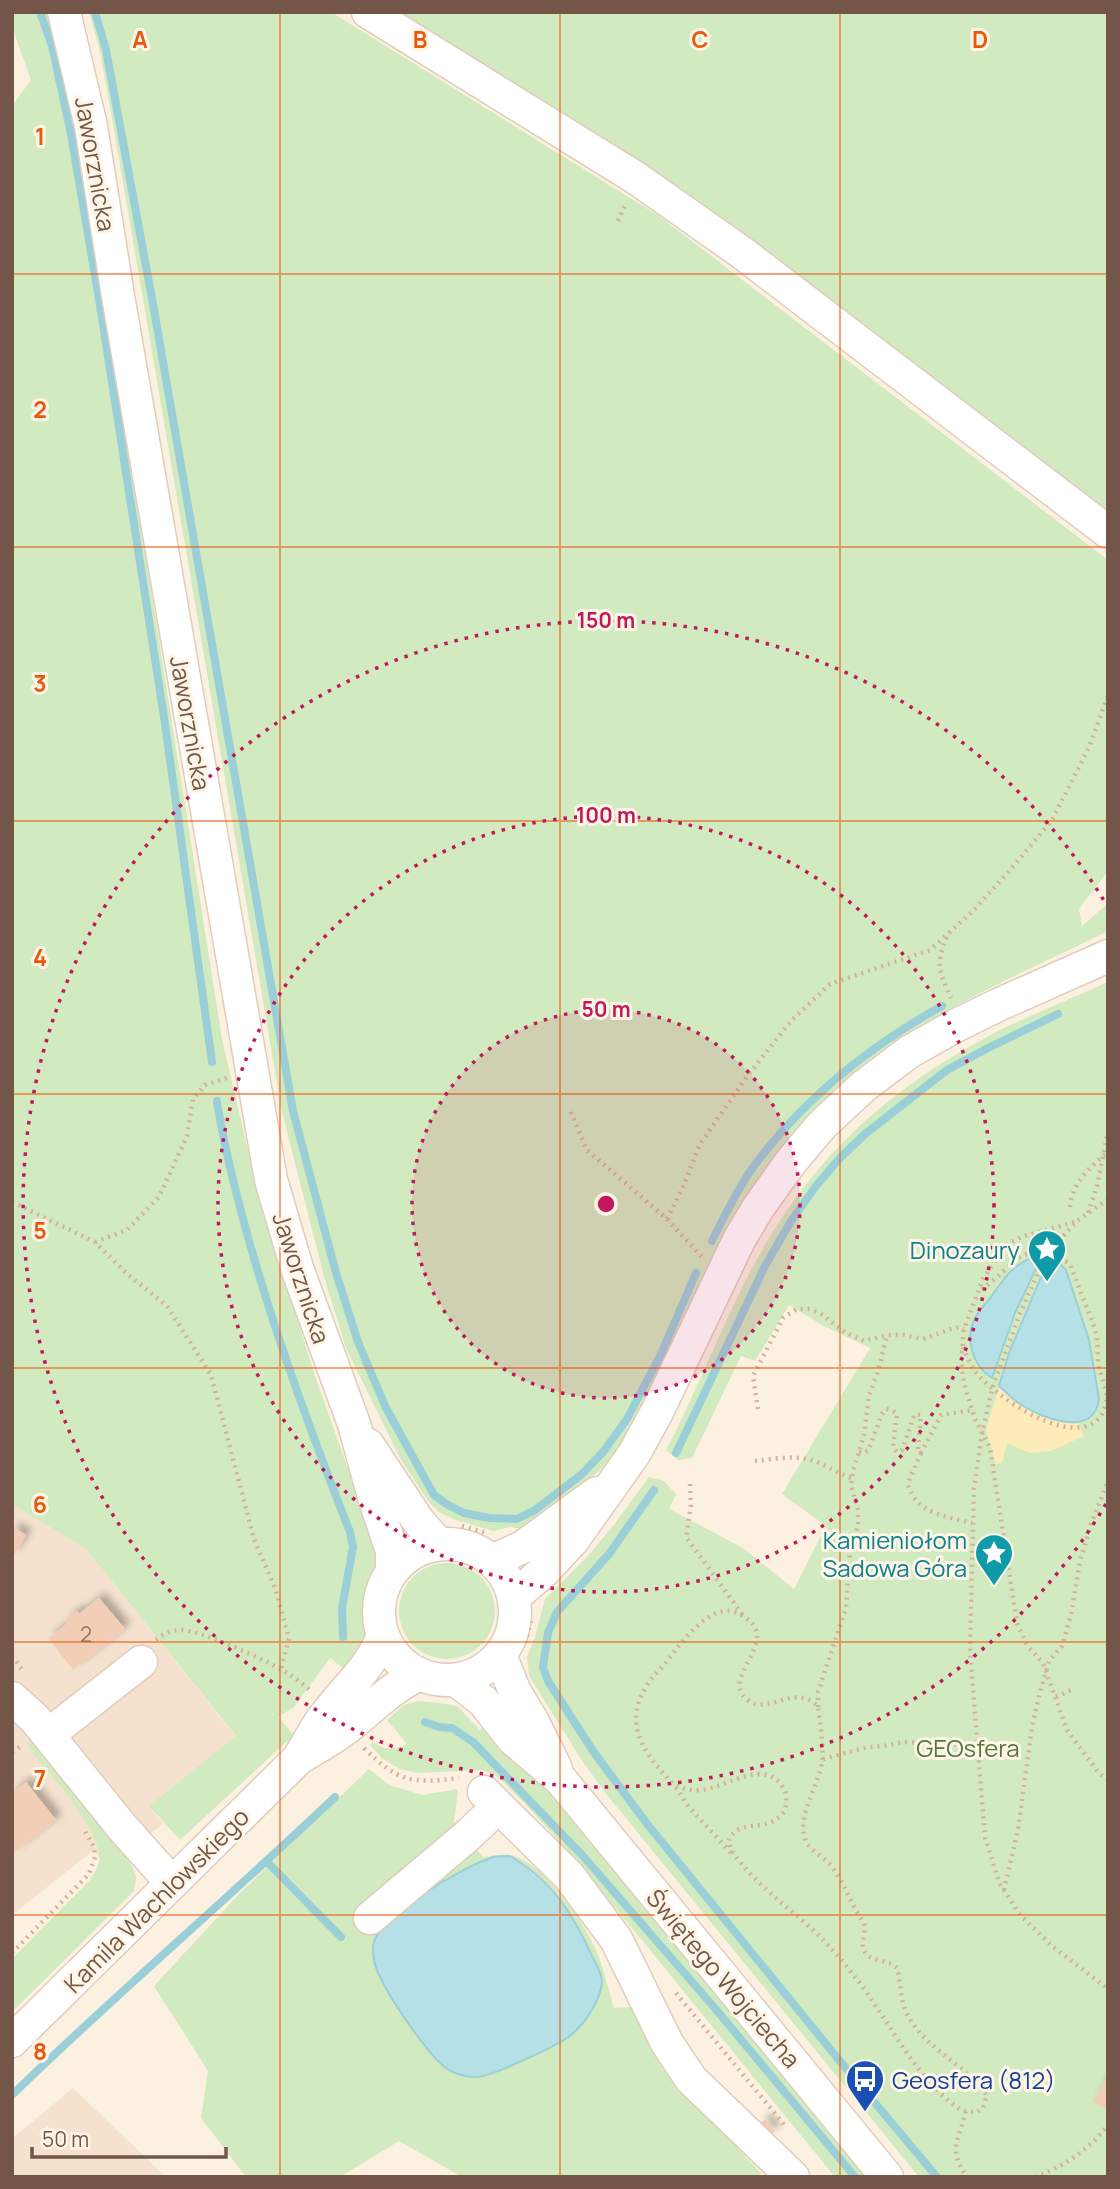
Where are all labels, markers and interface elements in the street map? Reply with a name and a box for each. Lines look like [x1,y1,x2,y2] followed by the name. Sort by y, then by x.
[132,23,148,55] text: A
[413,23,427,55] text: B
[692,23,709,55] text: C
[972,23,988,55] text: D
[68,94,124,234] street label: Jaworznicka
[35,120,45,152] text: 1
[33,393,47,425] text: 2
[577,606,635,634] text: 150 m
[163,653,219,793] street label: Jaworznicka
[33,667,47,699] text: 3
[576,801,636,829] text: 100 m
[33,941,47,973] text: 4
[581,995,631,1023] text: 50 m
[594,1192,618,1216] centre of rings
[265,1208,339,1348] street label: Jaworznicka
[33,1214,47,1246] text: 5
[1026,1228,1068,1283] place icon: Dinozaury
[910,1233,1020,1266] place label: Dinozaury
[33,1488,47,1520] text: 6
[822,1523,967,1584] place label: Kamieniołom Sadowa Góra
[973,1532,1015,1587] place icon: Kamieniołom Sadowa Góra
[80,1620,92,1648] house number: 2
[916,1731,1020,1764] park label: GEOsfera
[34,1762,46,1794] text: 7
[56,1800,256,2000] street label: Kamila Wachlowskiego
[639,1882,809,2074] street label: Świętego Wojciecha
[33,2035,47,2067] text: 8
[844,2058,886,2113] bus stop icon: Geosfera (812)
[892,2063,1055,2096] place label: Geosfera (812)
[32,2116,226,2160] scale bar
[42,2125,89,2153] text: 50 m

